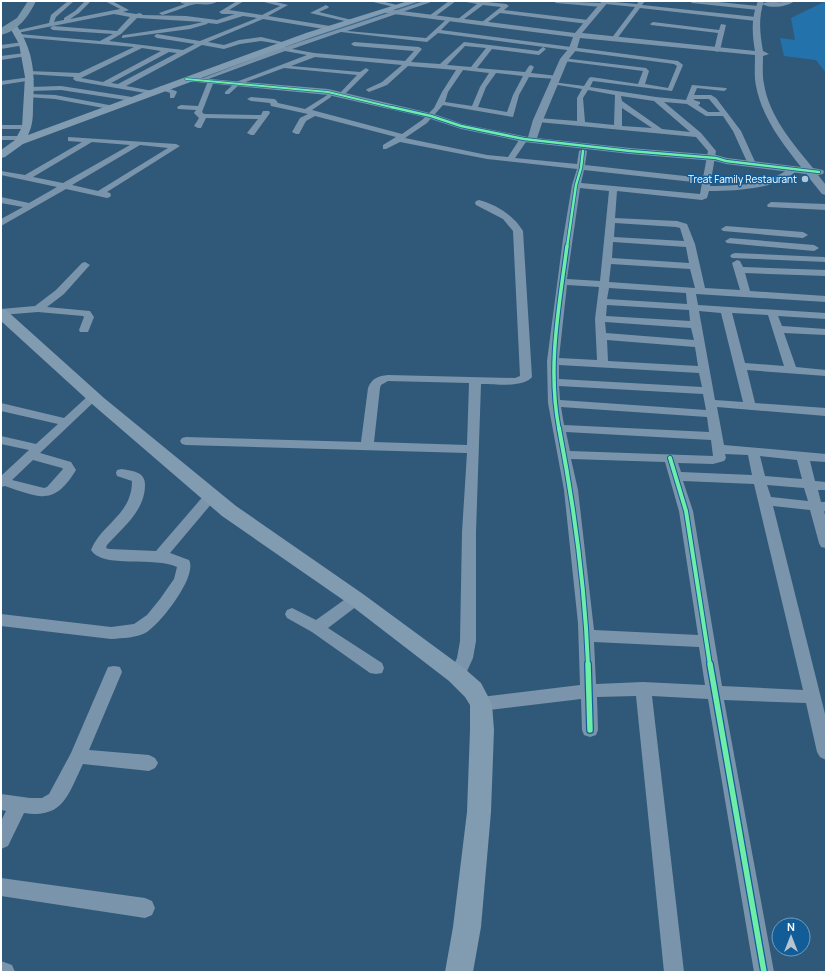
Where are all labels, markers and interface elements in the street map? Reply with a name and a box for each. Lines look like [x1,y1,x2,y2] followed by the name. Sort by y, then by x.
[688,172,797,186] place label: Treat Family Restaurant
[800,174,810,184] marker: Treat Family Restaurant
[771,917,811,957] north arrow
[787,919,795,934] text: N

